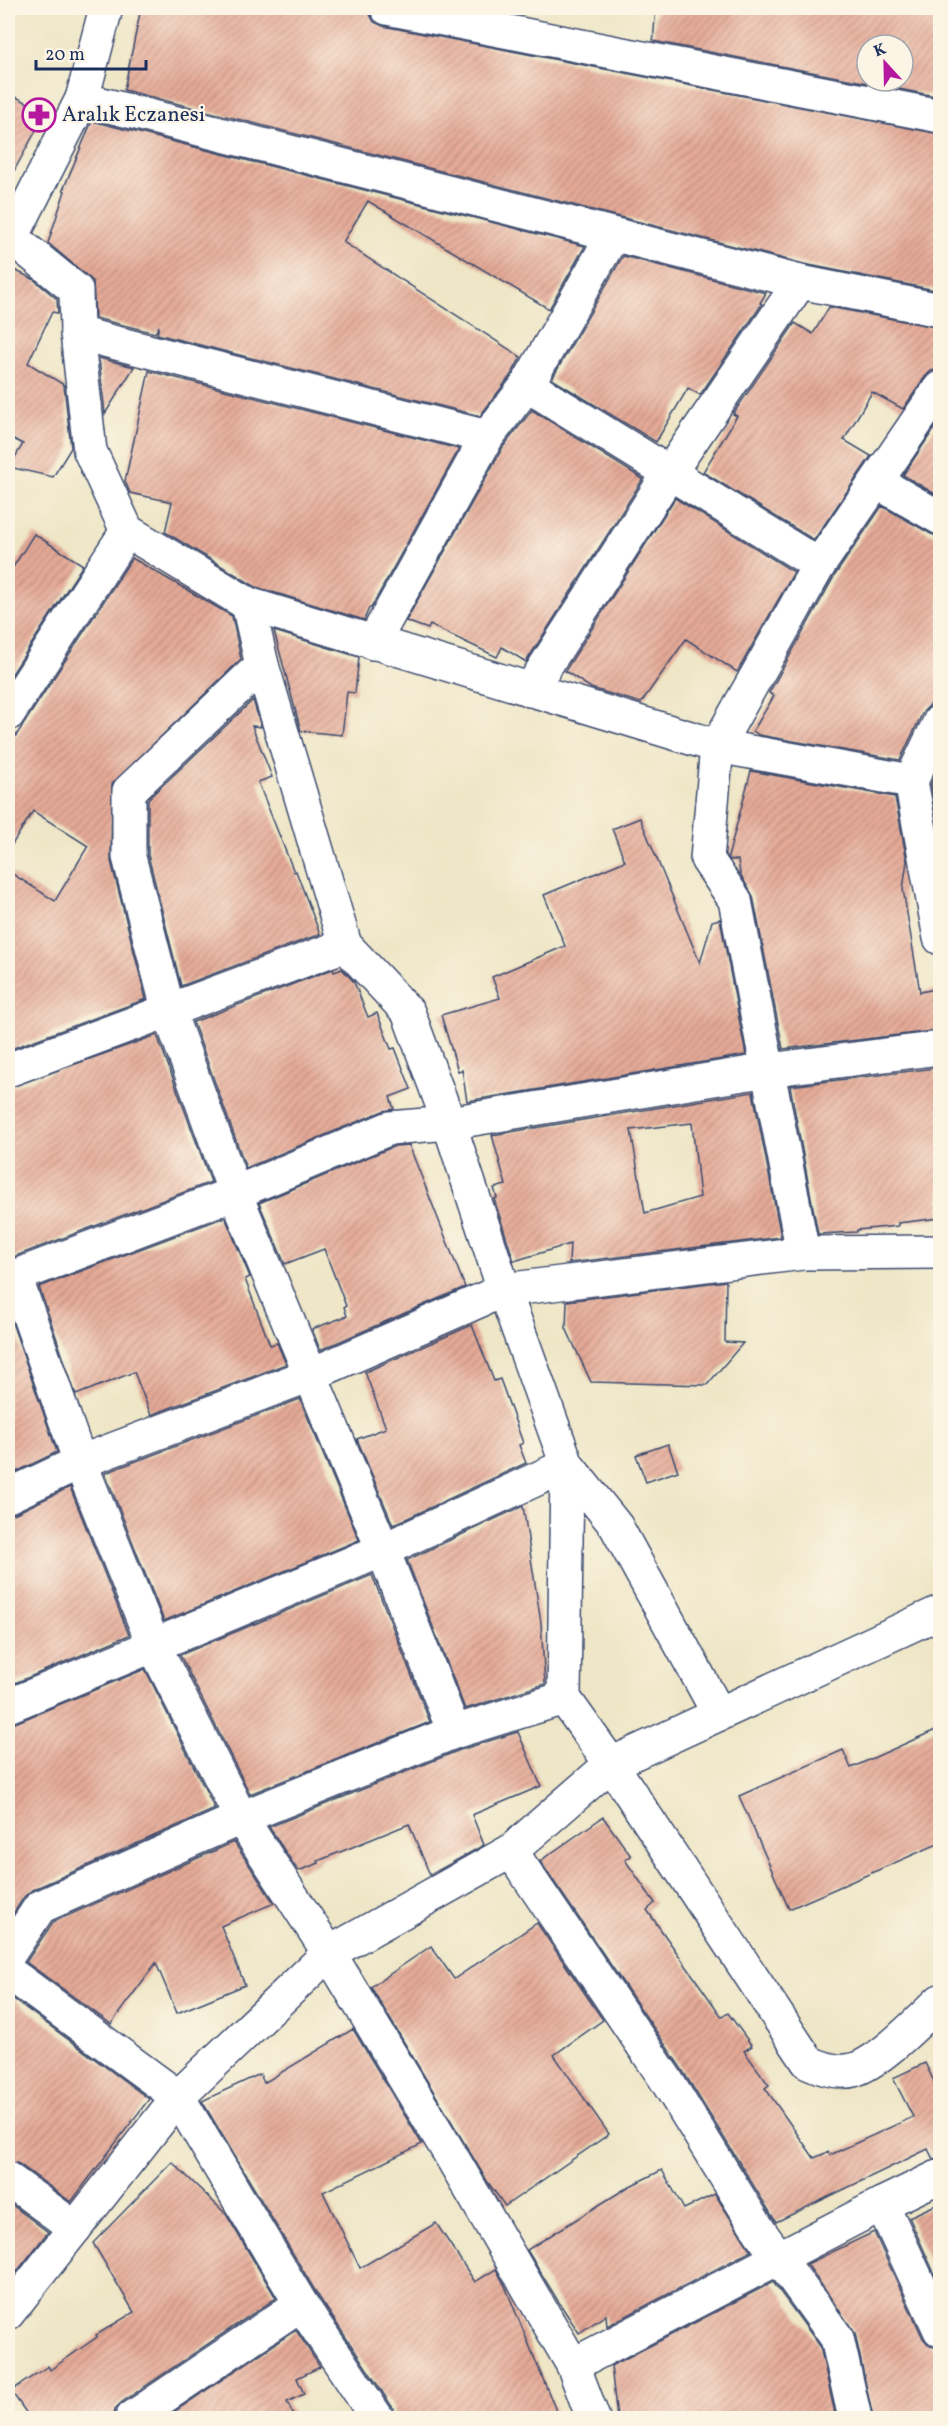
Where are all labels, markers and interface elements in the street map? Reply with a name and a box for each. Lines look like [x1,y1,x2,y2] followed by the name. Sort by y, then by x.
[36,33,146,71] scale bar
[855,33,915,93] north arrow
[871,38,890,63] text: K
[45,43,85,68] text: 20 m
[21,97,57,133] pharmacy icon: Aralık Eczanesi
[62,101,205,130] place label: Aralık Eczanesi

